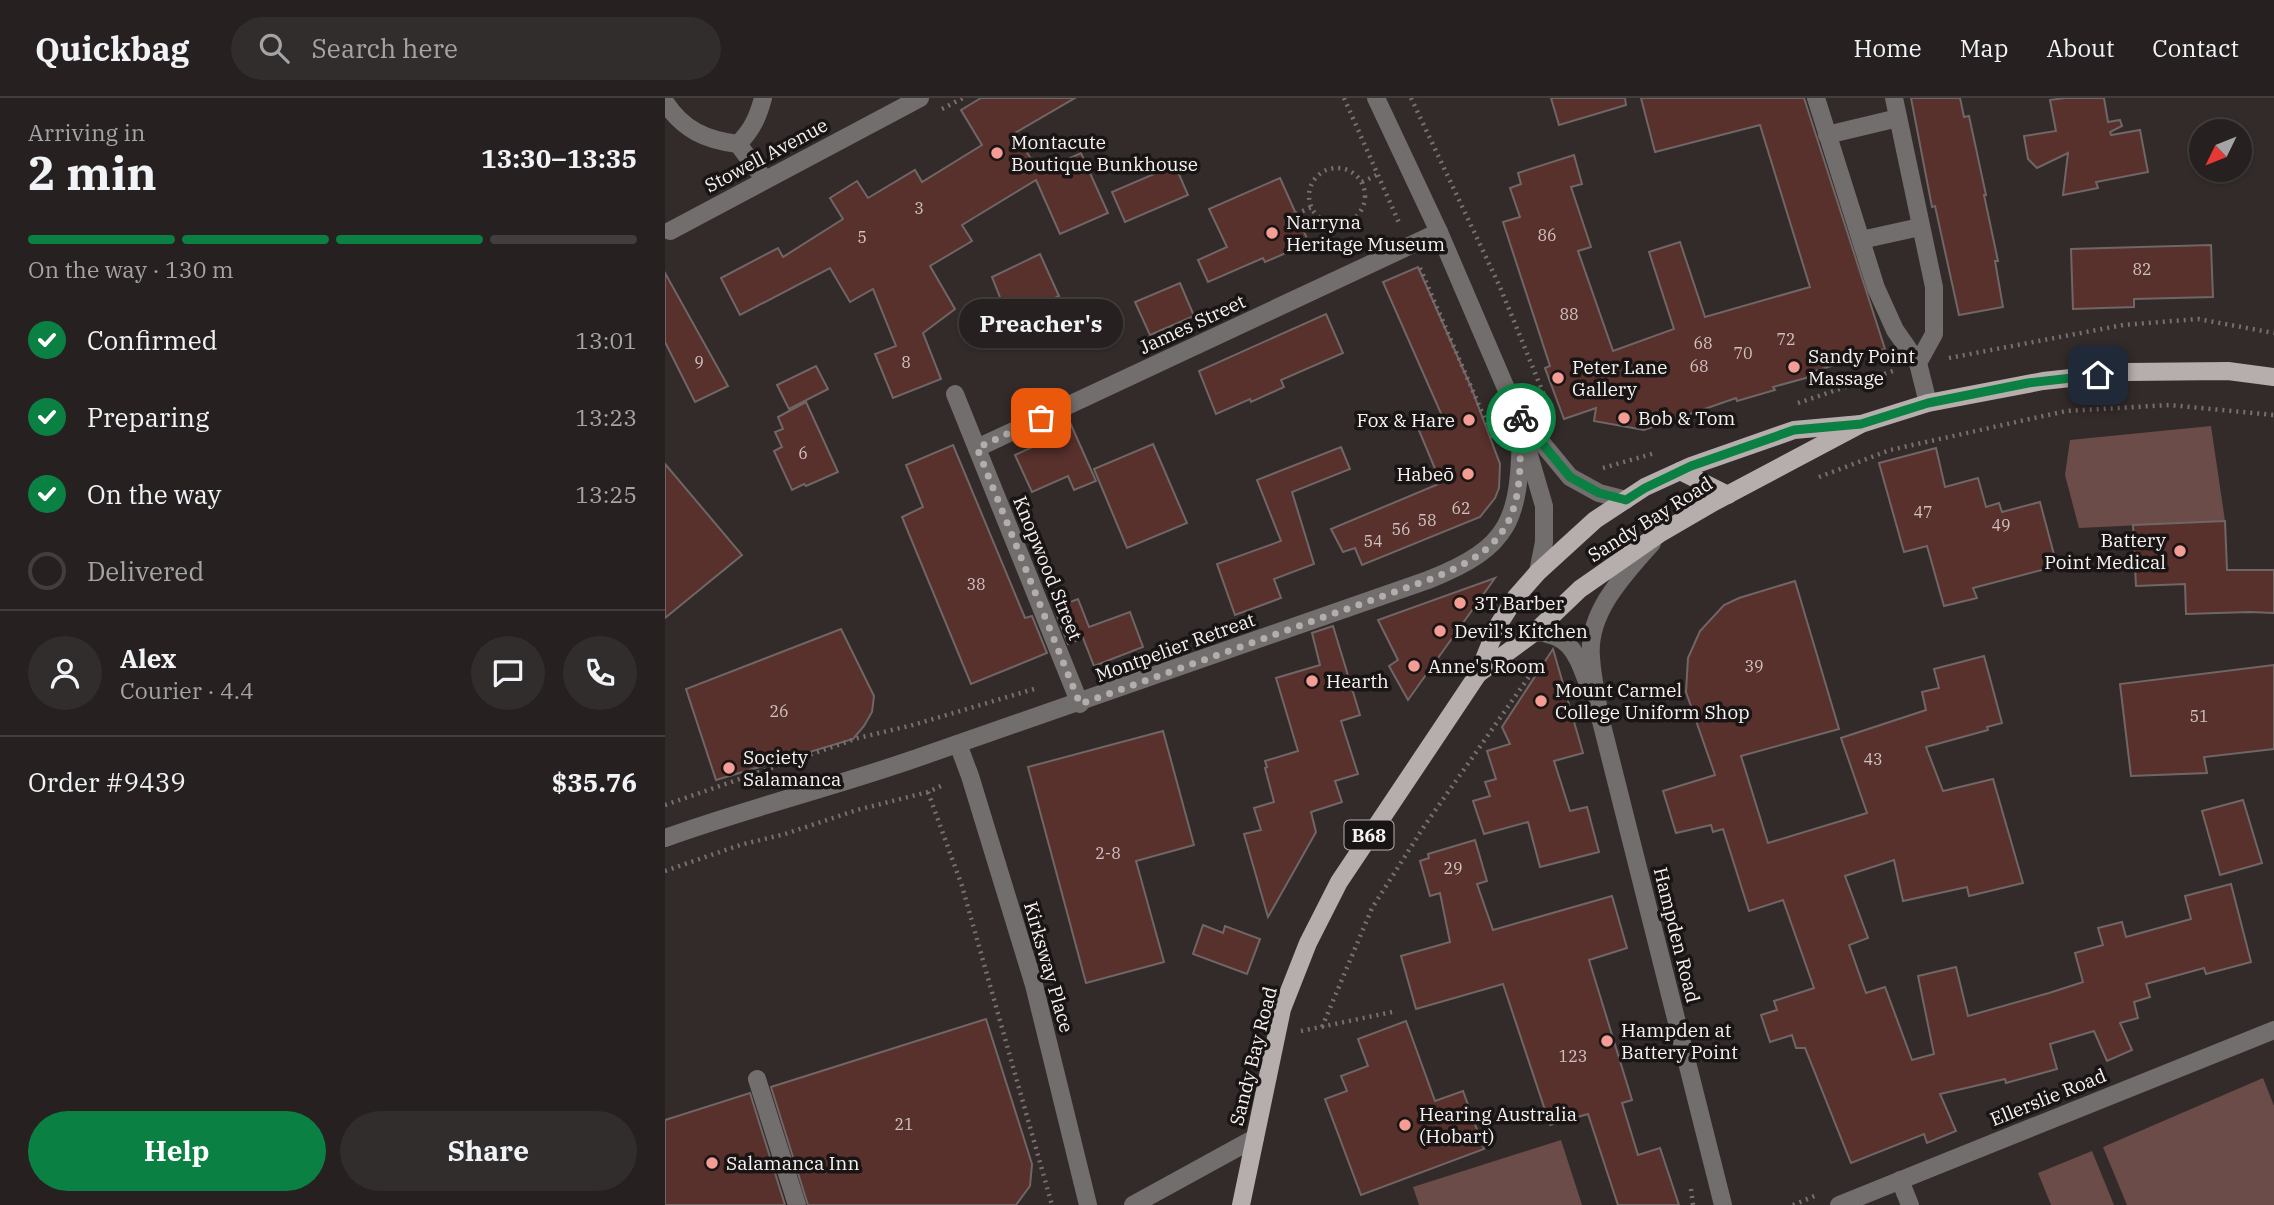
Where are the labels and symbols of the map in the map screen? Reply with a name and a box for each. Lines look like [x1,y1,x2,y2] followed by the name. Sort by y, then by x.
[700,113,832,197] street label: Stowell Avenue
[2189,119,2252,182] north arrow
[1011,130,1198,176] place label: Montacute Boutique Bunkhouse
[989,145,1005,161] marker: Montacute Boutique Bunkhouse
[914,198,924,218] house number: 3
[1286,210,1445,256] place label: Narryna Heritage Museum
[1264,225,1280,241] marker: Narryna Heritage Museum
[1537,225,1557,245] house number: 86
[857,227,867,247] house number: 5
[2132,259,2152,279] house number: 82
[1135,289,1249,359] street label: James Street
[959,299,1123,348] callout: Preacher's
[1559,304,1579,324] house number: 88
[1776,329,1796,349] house number: 72
[1693,333,1713,353] house number: 68
[1733,343,1753,363] house number: 70
[1808,344,1915,390] place label: Sandy Point Massage
[2068,345,2128,405] pin
[694,352,704,372] house number: 9
[901,352,911,372] house number: 8
[1572,355,1667,401] place label: Peter Lane Gallery
[1689,356,1709,376] house number: 68
[1786,359,1802,375] marker: Sandy Point Massage
[1550,370,1566,386] marker: Peter Lane Gallery
[1486,383,1556,453] courier
[1011,388,1071,448] pin
[1638,406,1735,430] place label: Bob & Tom
[1357,408,1455,432] place label: Fox & Hare
[1616,410,1632,426] marker: Bob & Tom
[1461,412,1477,428] marker: Fox & Hare
[798,443,808,463] house number: 6
[1396,462,1454,486] place label: Habeō
[1460,466,1476,482] marker: Habeō
[1583,471,1717,567] street label: Sandy Bay Road
[1008,492,1088,644] street label: Knopwood Street
[1451,498,1471,518] house number: 62
[1913,502,1933,522] house number: 47
[1417,510,1437,530] house number: 58
[1991,515,2011,535] house number: 49
[1391,519,1411,539] house number: 56
[2044,528,2167,574] place label: Battery Point Medical
[1363,531,1383,551] house number: 54
[2172,543,2188,559] marker: Battery Point Medical
[966,574,986,594] house number: 38
[1474,591,1564,615] place label: 3T Barber
[1452,595,1468,611] marker: 3T Barber
[1092,607,1258,687] street label: Montpelier Retreat
[1454,619,1588,643] place label: Devil's Kitchen
[1432,623,1448,639] marker: Devil's Kitchen
[1428,654,1546,678] place label: Anne's Room
[1744,656,1764,676] house number: 39
[1406,658,1422,674] marker: Anne's Room
[1326,669,1389,693] place label: Hearth
[1304,673,1320,689] marker: Hearth
[1555,678,1750,724] place label: Mount Carmel College Uniform Shop
[1533,693,1549,709] marker: Mount Carmel College Uniform Shop
[769,701,789,721] house number: 26
[2189,706,2209,726] house number: 51
[743,745,841,791] place label: Society Salamanca
[1863,749,1883,769] house number: 43
[721,760,737,776] marker: Society Salamanca
[1345,820,1393,850] road number: B68
[1095,843,1121,863] house number: 2-8
[1443,858,1463,878] house number: 29
[1649,865,1705,1005] street label: Hampden Road
[1019,899,1079,1035] street label: Kirksway Place
[1224,984,1282,1128] street label: Sandy Bay Road
[1621,1018,1738,1064] place label: Hampden at Battery Point
[1599,1033,1615,1049] marker: Hampden at Battery Point
[1559,1046,1587,1066] house number: 123
[1986,1063,2110,1131] street label: Ellerslie Road
[1419,1102,1577,1148] place label: Hearing Australia (Hobart)
[894,1114,914,1134] house number: 21
[1397,1117,1413,1133] marker: Hearing Australia (Hobart)
[726,1151,860,1175] place label: Salamanca Inn
[704,1155,720,1171] marker: Salamanca Inn

